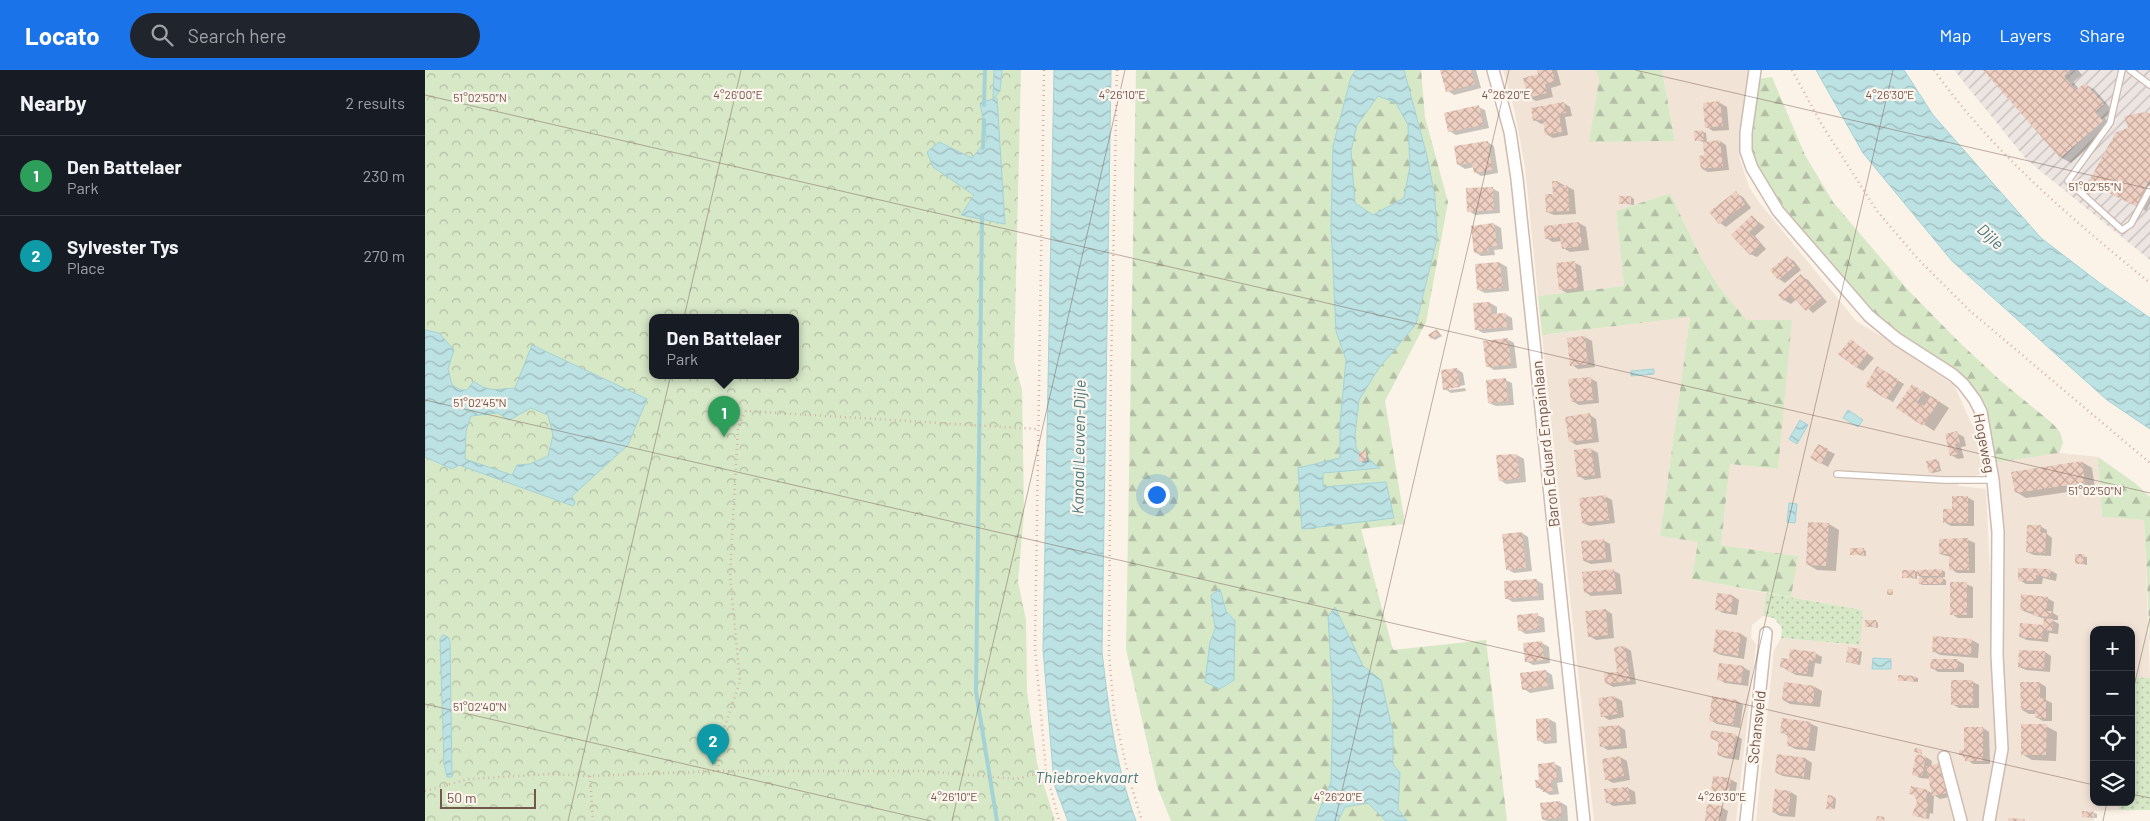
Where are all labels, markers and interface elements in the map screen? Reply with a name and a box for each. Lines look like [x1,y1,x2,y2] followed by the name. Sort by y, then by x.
[130,13,480,58] search box
[25,21,100,50] text: Locato
[148,21,176,49] icon: search
[188,24,286,47] text: Search here
[1939,24,1971,46] text: Map
[1999,24,2052,46] text: Layers
[2080,24,2125,46] text: Share
[713,87,763,101] text: 4°26'00"E
[1099,87,1145,101] text: 4°26'10"E
[1481,87,1531,101] text: 4°26'20"E
[1866,87,1914,101] text: 4°26'30"E
[20,90,86,115] text: Nearby
[453,90,507,104] text: 51°02'50"N
[346,93,405,112] text: 2 results
[67,155,182,178] text: Den Battelaer
[33,166,39,185] text: 1
[363,166,405,185] text: 230 m
[67,178,98,197] text: Park
[2068,179,2122,193] text: 51°02'55"N
[1974,219,2008,253] water label: Dijle
[67,235,179,258] text: Sylvester Tys
[32,246,40,265] text: 2
[363,246,405,265] text: 270 m
[67,258,105,277] text: Place
[649,314,799,379] popup
[667,326,781,349] text: Den Battelaer
[667,349,698,368] text: Park
[1527,360,1563,528] street label: Baron Eduard Empainlaan
[1067,380,1089,514] water label: Kanaal Leuven-Dijle
[453,395,507,409] text: 51°02'45"N
[708,396,740,437] pin: 1
[1970,412,2000,474] street label: Hogeweg
[1144,482,1170,508] your location
[2068,483,2122,497] text: 51°02'50"N
[2090,626,2135,806] map controls
[2090,626,2135,671] button: +
[2090,671,2135,716] button: −
[1743,689,1769,765] street label: Schansveld
[453,699,507,713] text: 51°02'40"N
[2090,716,2135,761] button: locate
[697,724,729,765] pin: 2
[2090,761,2135,806] button: layers
[1035,767,1139,786] water label: Thiebroekvaart
[440,786,536,809] scale bar
[447,789,476,806] text: 50 m
[931,789,977,803] text: 4°26'10"E
[1313,789,1363,803] text: 4°26'20"E
[1698,789,1746,803] text: 4°26'30"E

